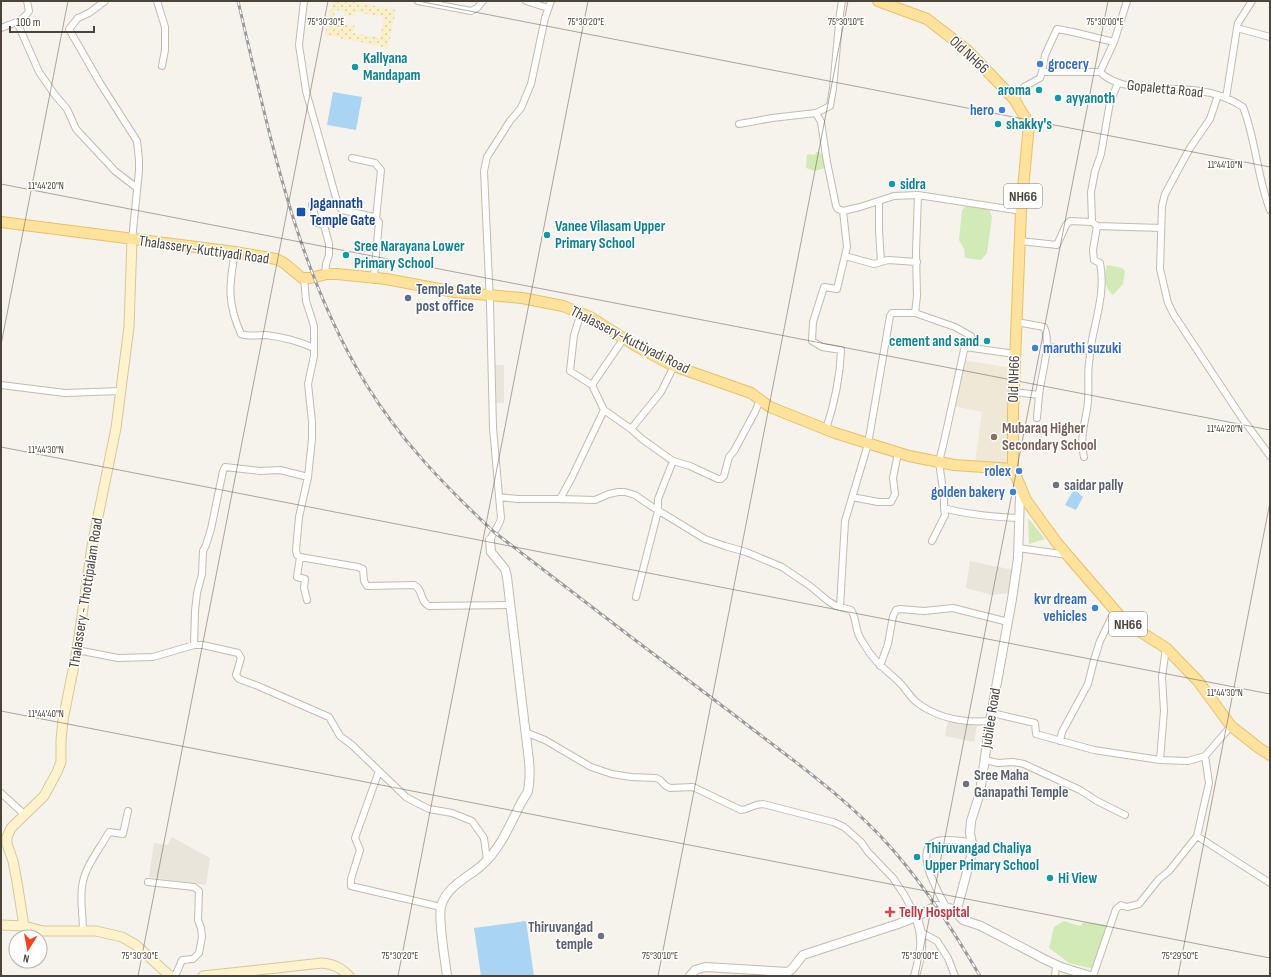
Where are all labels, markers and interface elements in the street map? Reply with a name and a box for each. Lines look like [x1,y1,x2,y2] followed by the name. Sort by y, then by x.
[10,8,94,34] scale bar
[16,15,41,30] text: 100 m
[308,16,344,28] text: 75°30'30"E
[568,16,604,28] text: 75°30'20"E
[828,16,864,28] text: 75°30'10"E
[1086,16,1124,28] text: 75°30'00"E
[945,32,993,78] street label: Old NH66
[363,49,421,85] place label: Kallyana Mandapam
[1048,55,1090,74] place label: grocery
[1035,59,1045,69] marker: grocery
[350,62,360,72] marker: Kallyana Mandapam
[1126,76,1204,102] street label: Gopaletta Road
[998,81,1031,100] place label: aroma
[1034,85,1044,95] marker: aroma
[1066,89,1115,108] place label: ayyanoth
[1053,93,1063,103] marker: ayyanoth
[970,101,994,120] place label: hero
[997,105,1007,115] marker: hero
[1006,115,1052,134] place label: shakky's
[993,119,1003,129] marker: shakky's
[1207,159,1243,171] text: 11°44'10"N
[900,175,926,194] place label: sidra
[887,179,897,189] marker: sidra
[28,180,64,192] text: 11°44'20"N
[1004,184,1042,208] road number: NH66
[309,194,375,230] place label: Jagannath Temple Gate
[295,206,307,218] marker: Jagannath Temple Gate
[555,217,666,253] place label: Vanee Vilasam Upper Primary School
[542,230,552,240] marker: Vanee Vilasam Upper Primary School
[138,231,270,269] street label: Thalassery-Kuttiyadi Road
[354,237,465,273] place label: Sree Narayana Lower Primary School
[341,250,351,260] marker: Sree Narayana Lower Primary School
[416,280,481,316] place label: Temple Gate post office
[403,293,413,303] marker: Temple Gate post office
[567,302,693,378] street label: Thalassery-Kuttiyadi Road
[889,332,979,351] place label: cement and sand
[982,336,992,346] marker: cement and sand
[1043,339,1121,358] place label: maruthi suzuki
[1030,343,1040,353] marker: maruthi suzuki
[1004,355,1024,403] street label: Old NH66
[1002,419,1097,455] place label: Mubaraq Higher Secondary School
[1207,423,1243,435] text: 11°44'20"N
[989,432,999,442] marker: Mubaraq Higher Secondary School
[28,444,64,456] text: 11°44'30"N
[984,462,1012,481] place label: rolex
[1014,466,1024,476] marker: rolex
[1064,476,1124,495] place label: saidar pally
[1051,480,1061,490] marker: saidar pally
[931,483,1006,502] place label: golden bakery
[1008,487,1018,497] marker: golden bakery
[65,516,107,670] street label: Thalassery - Thottipalam Road
[1034,590,1087,626] place label: kvr dream vehicles
[1090,603,1100,613] marker: kvr dream vehicles
[1109,612,1147,636] road number: NH66
[977,687,1005,750] street label: Jubilee Road
[1207,687,1243,699] text: 11°44'30"N
[28,708,64,720] text: 11°44'40"N
[974,766,1068,802] place label: Sree Maha Ganapathi Temple
[961,779,971,789] marker: Sree Maha Ganapathi Temple
[925,839,1039,875] place label: Thiruvangad Chaliya Upper Primary School
[912,852,922,862] marker: Thiruvangad Chaliya Upper Primary School
[1058,869,1097,888] place label: Hi View
[1045,873,1055,883] marker: Hi View
[899,903,970,922] place label: Telly Hospital
[884,906,896,918] marker: Telly Hospital
[528,918,593,954] place label: Thiruvangad temple
[8,929,48,969] north arrow
[596,931,606,941] marker: Thiruvangad temple
[122,950,158,962] text: 75°30'30"E
[382,950,418,962] text: 75°30'20"E
[642,950,678,962] text: 75°30'10"E
[901,950,939,962] text: 75°30'00"E
[1162,950,1198,962] text: 75°29'50"E
[22,951,30,965] text: N

